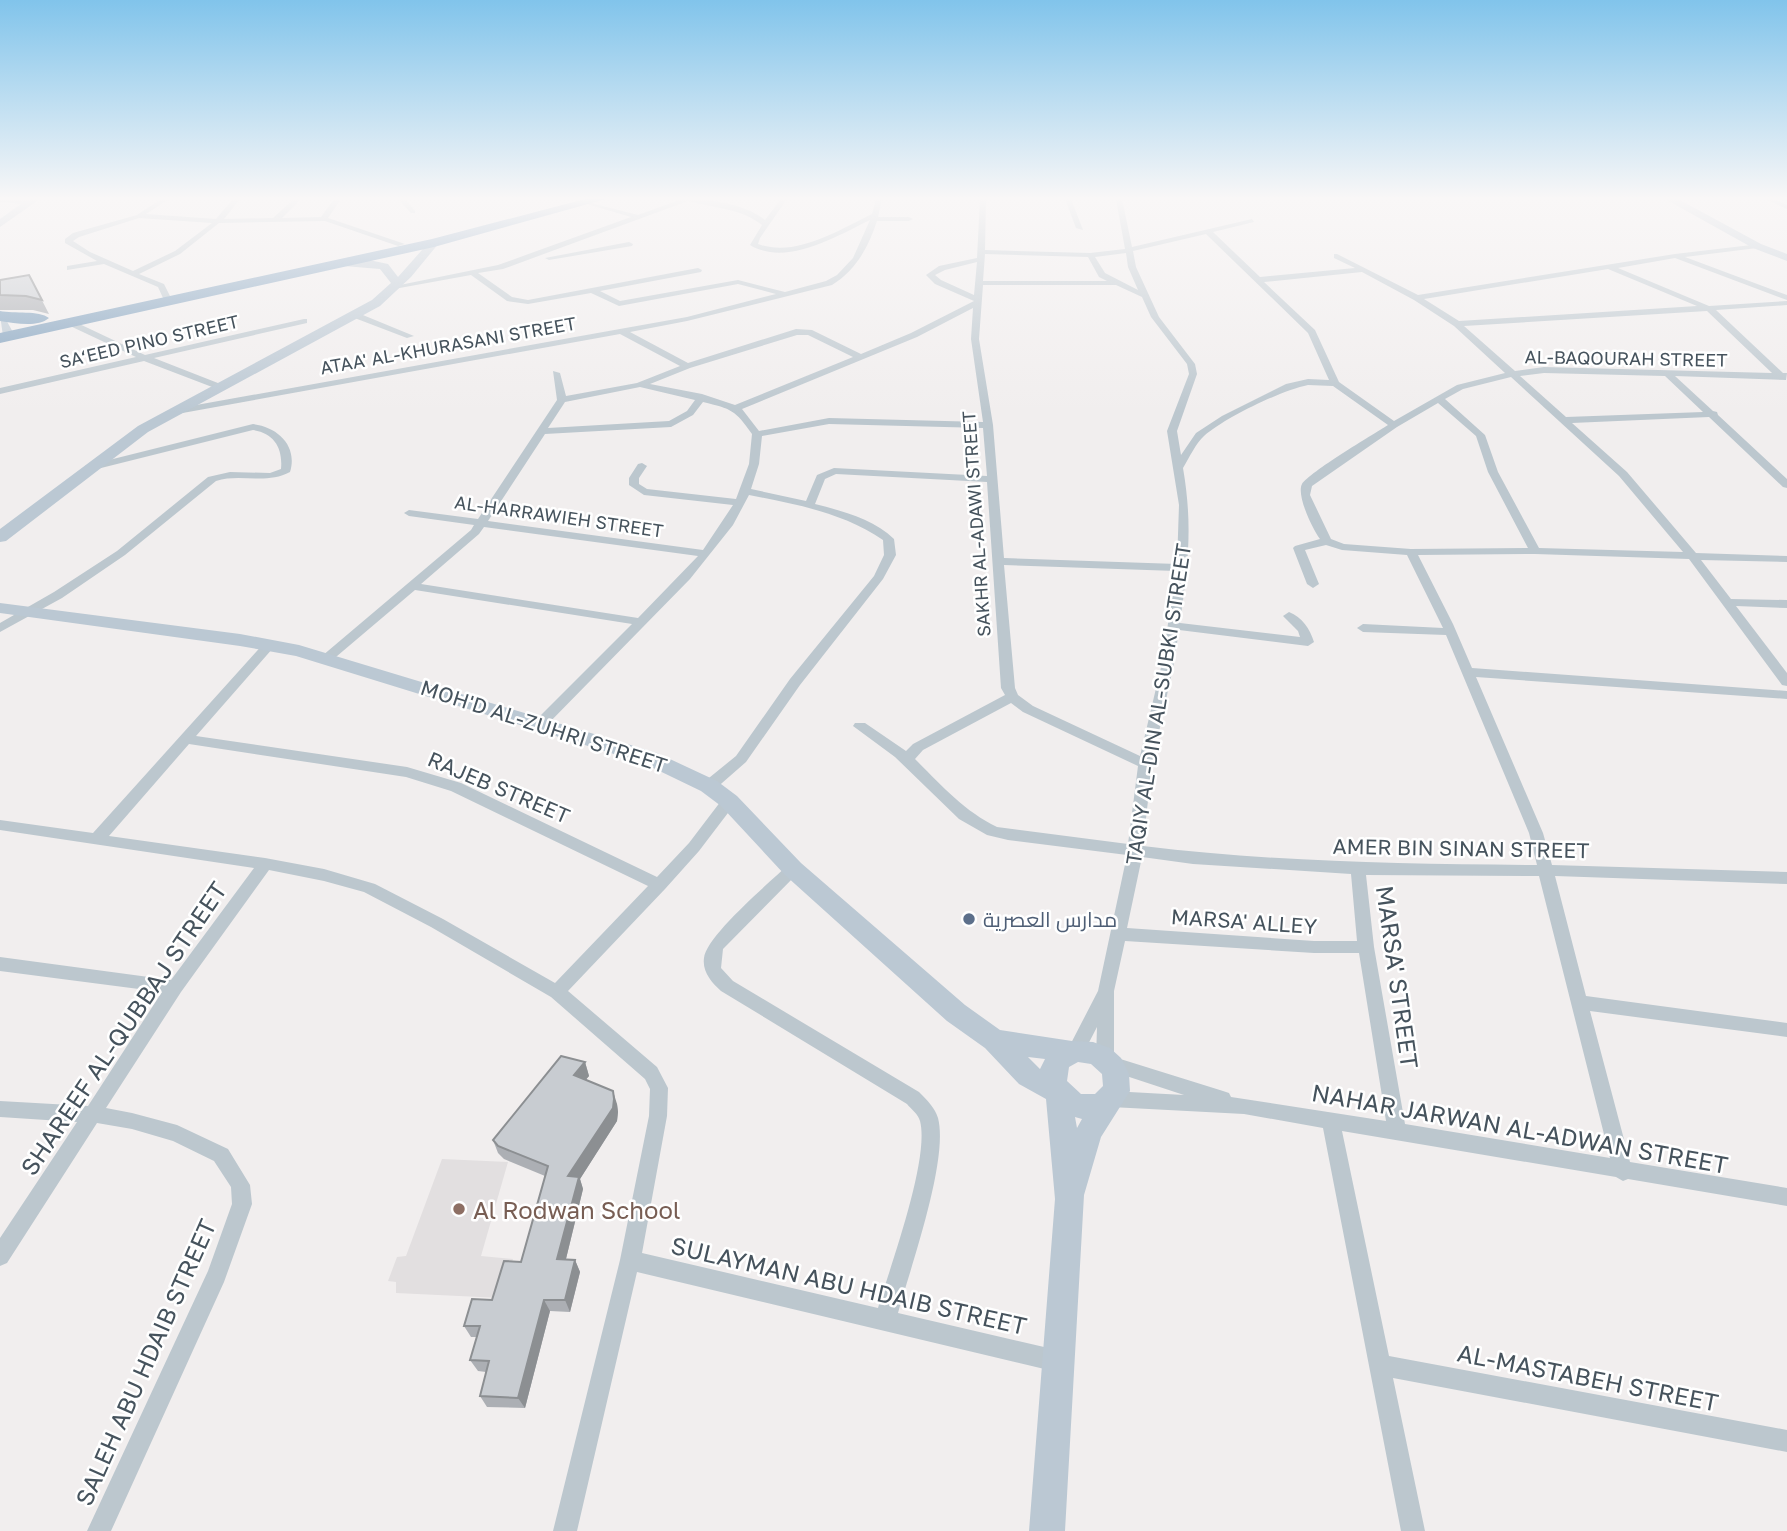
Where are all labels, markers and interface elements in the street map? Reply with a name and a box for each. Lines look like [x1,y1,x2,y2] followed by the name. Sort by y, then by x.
[57,310,241,372] street label: SA‘EED PINO STREET
[318,312,578,378] street label: ATAA' AL-KHURASANI STREET
[1524,345,1728,371] street label: AL-BAQOURAH STREET
[957,410,995,638] street label: SAKHR AL-ADAWI STREET
[453,490,665,542] street label: AL-HARRAWIEH STREET
[1120,542,1196,866] street label: TAQIY AL-DIN AL-SUBKI STREET
[418,674,670,778] street label: MOH'D AL-ZUHRI STREET
[424,745,574,829] street label: RAJEB STREET
[1332,833,1590,863] street label: AMER BIN SINAN STREET
[14,876,232,1180] street label: SHAREEF AL-QUBBAJ STREET
[1371,884,1425,1070] street label: MARSA' STREET
[1170,903,1318,939] street label: MARSA' ALLEY
[983,906,1117,933] place label: مدارس العصرية
[961,911,977,927] marker: مدارس العصرية
[1310,1077,1730,1179] street label: NAHAR JARWAN AL-ADWAN STREET
[473,1195,680,1224] place label: Al Rodwan School
[451,1201,467,1217] marker: Al Rodwan School
[69,1214,221,1510] street label: SALEH ABU HDAIB STREET
[668,1230,1030,1340] street label: SULAYMAN ABU HDAIB STREET
[1455,1337,1721,1417] street label: AL-MASTABEH STREET

